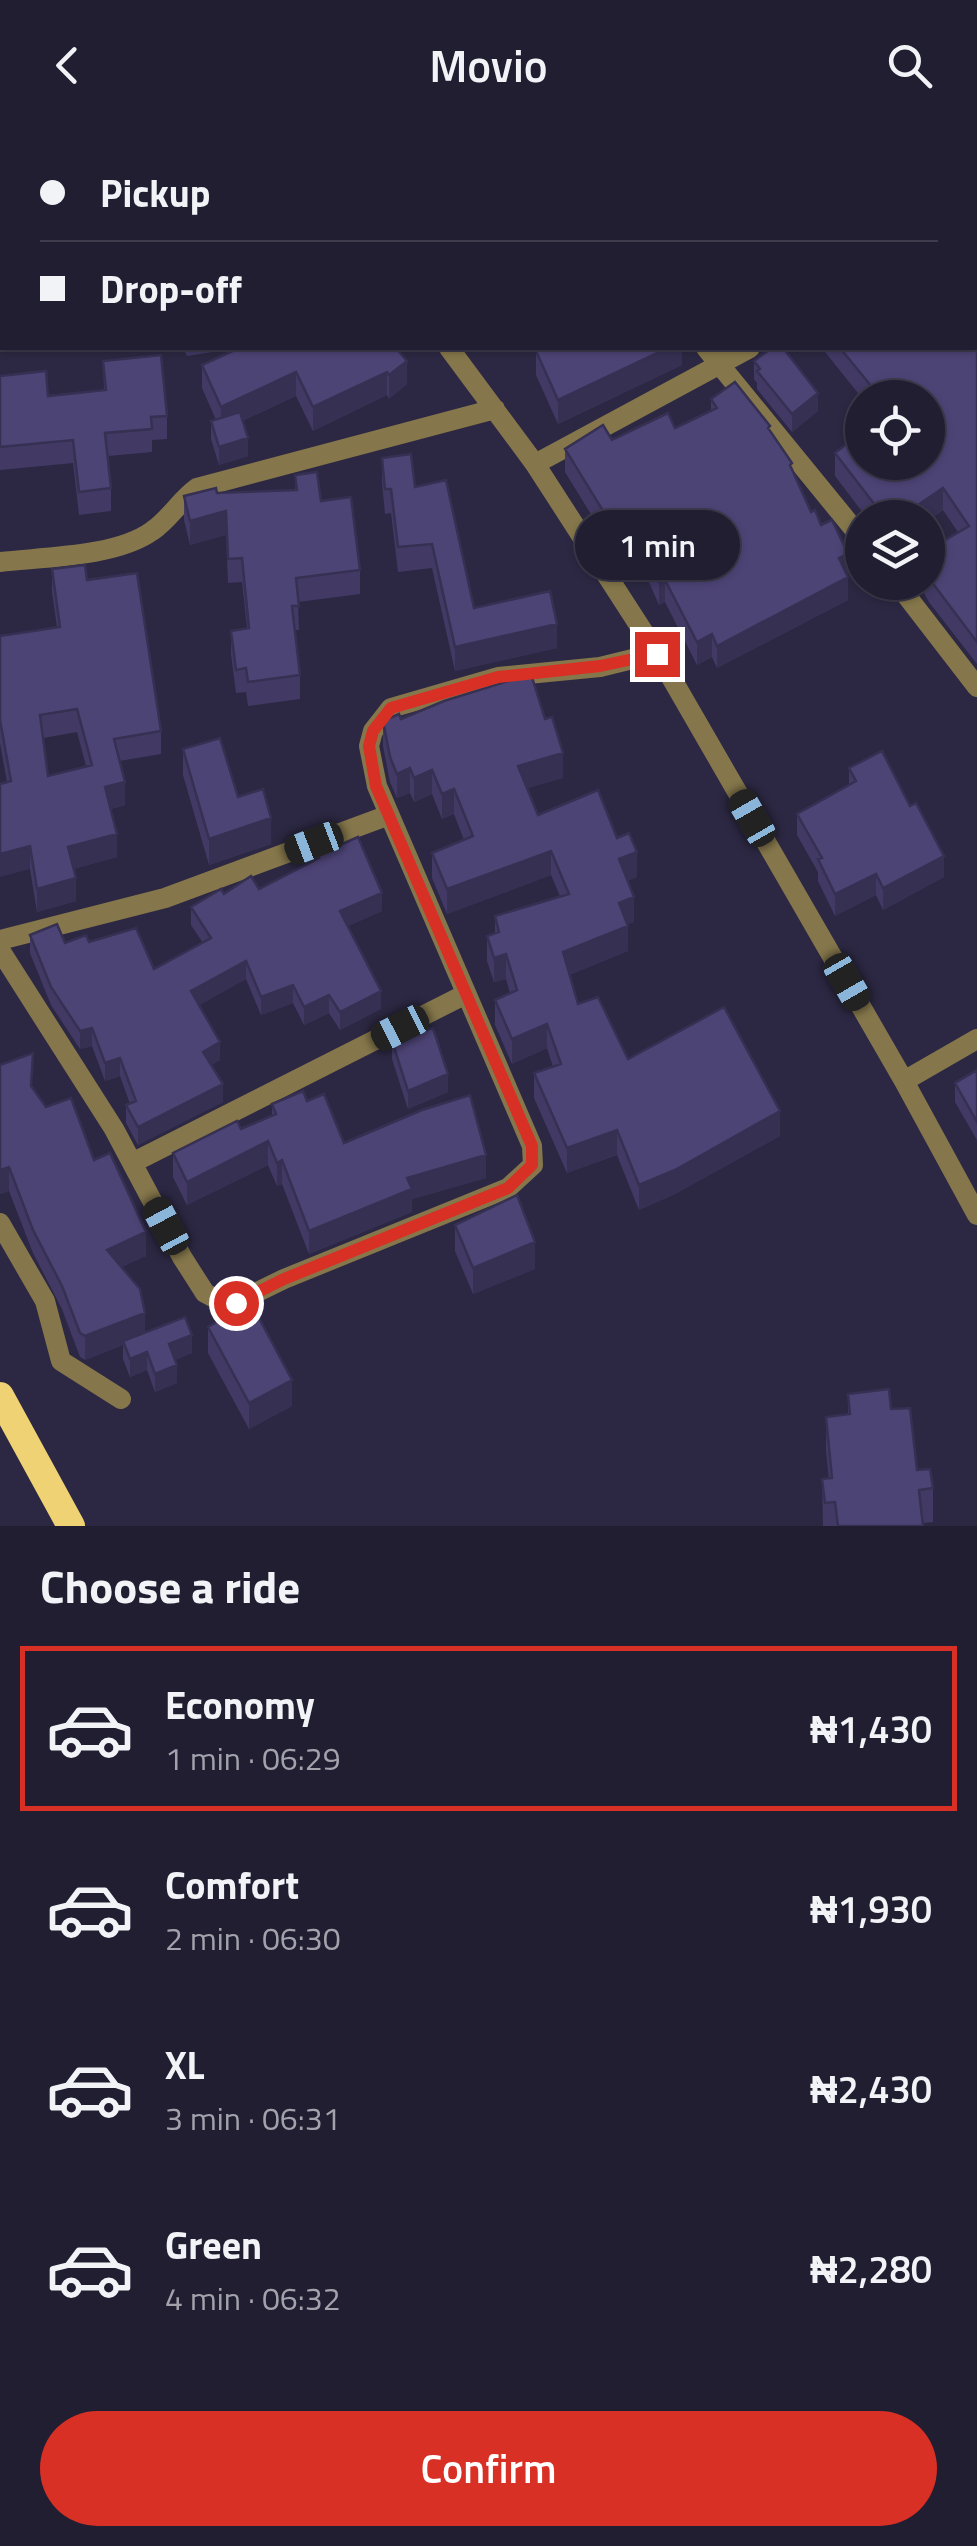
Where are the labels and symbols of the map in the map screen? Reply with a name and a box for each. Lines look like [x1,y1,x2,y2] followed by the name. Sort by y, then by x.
[574,509,740,579] callout: 1 min
[635,632,680,677] route end
[724,785,780,851] car
[281,818,347,868] car
[819,949,875,1015] car
[366,1001,434,1055] car
[139,1192,193,1260] car
[214,1281,259,1326] route start

